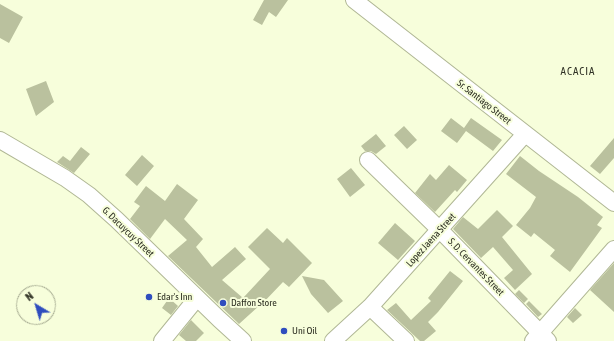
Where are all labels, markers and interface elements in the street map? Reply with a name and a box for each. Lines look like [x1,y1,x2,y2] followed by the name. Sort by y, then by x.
[561,65,595,79] district label: ACACIA
[454,77,514,127] street label: Sr. Santiago Street
[100,204,156,260] street label: G. Dacuycuy Street
[404,211,458,269] street label: Lopez Jaena Street
[445,236,507,298] street label: S. D. Cervantes Street
[16,285,56,325] north arrow
[23,290,35,303] text: N
[157,291,192,303] place label: Edar's Inn
[144,292,154,302] marker: Edar's Inn
[231,297,277,309] place label: Daffon Store
[218,298,228,308] marker: Daffon Store
[292,325,317,337] place label: Uni Oil
[279,326,289,336] marker: Uni Oil

